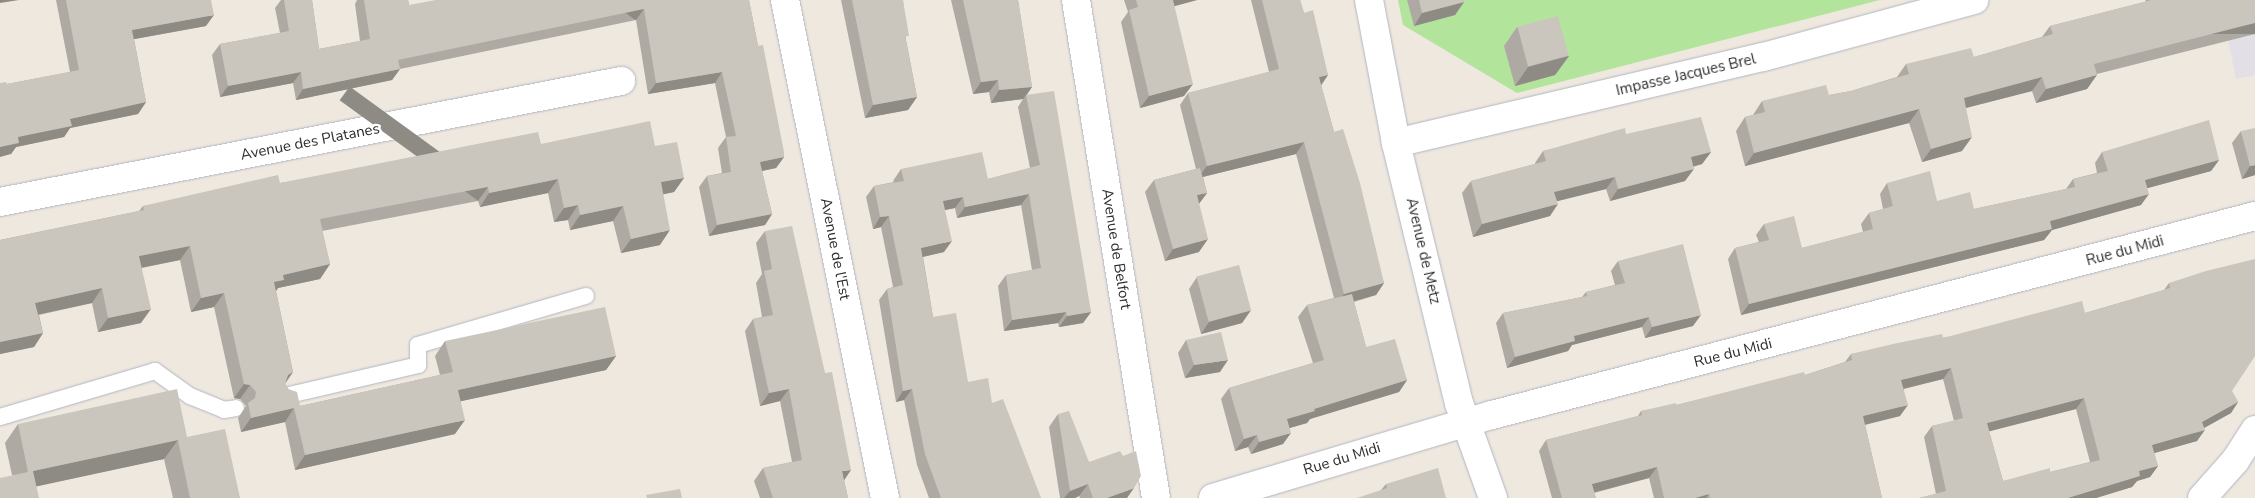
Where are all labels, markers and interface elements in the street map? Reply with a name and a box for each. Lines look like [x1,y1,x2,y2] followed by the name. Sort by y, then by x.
[1614,50,1758,100] street label: Impasse Jacques Brel
[239,120,381,164] street label: Avenue des Platanes
[1098,187,1134,311] street label: Avenue de Belfort
[816,196,854,302] street label: Avenue de l'Est
[1402,196,1444,306] street label: Avenue de Metz
[2084,232,2166,270] street label: Rue du Midi
[1692,335,1774,371] street label: Rue du Midi
[1301,439,1383,479] street label: Rue du Midi

